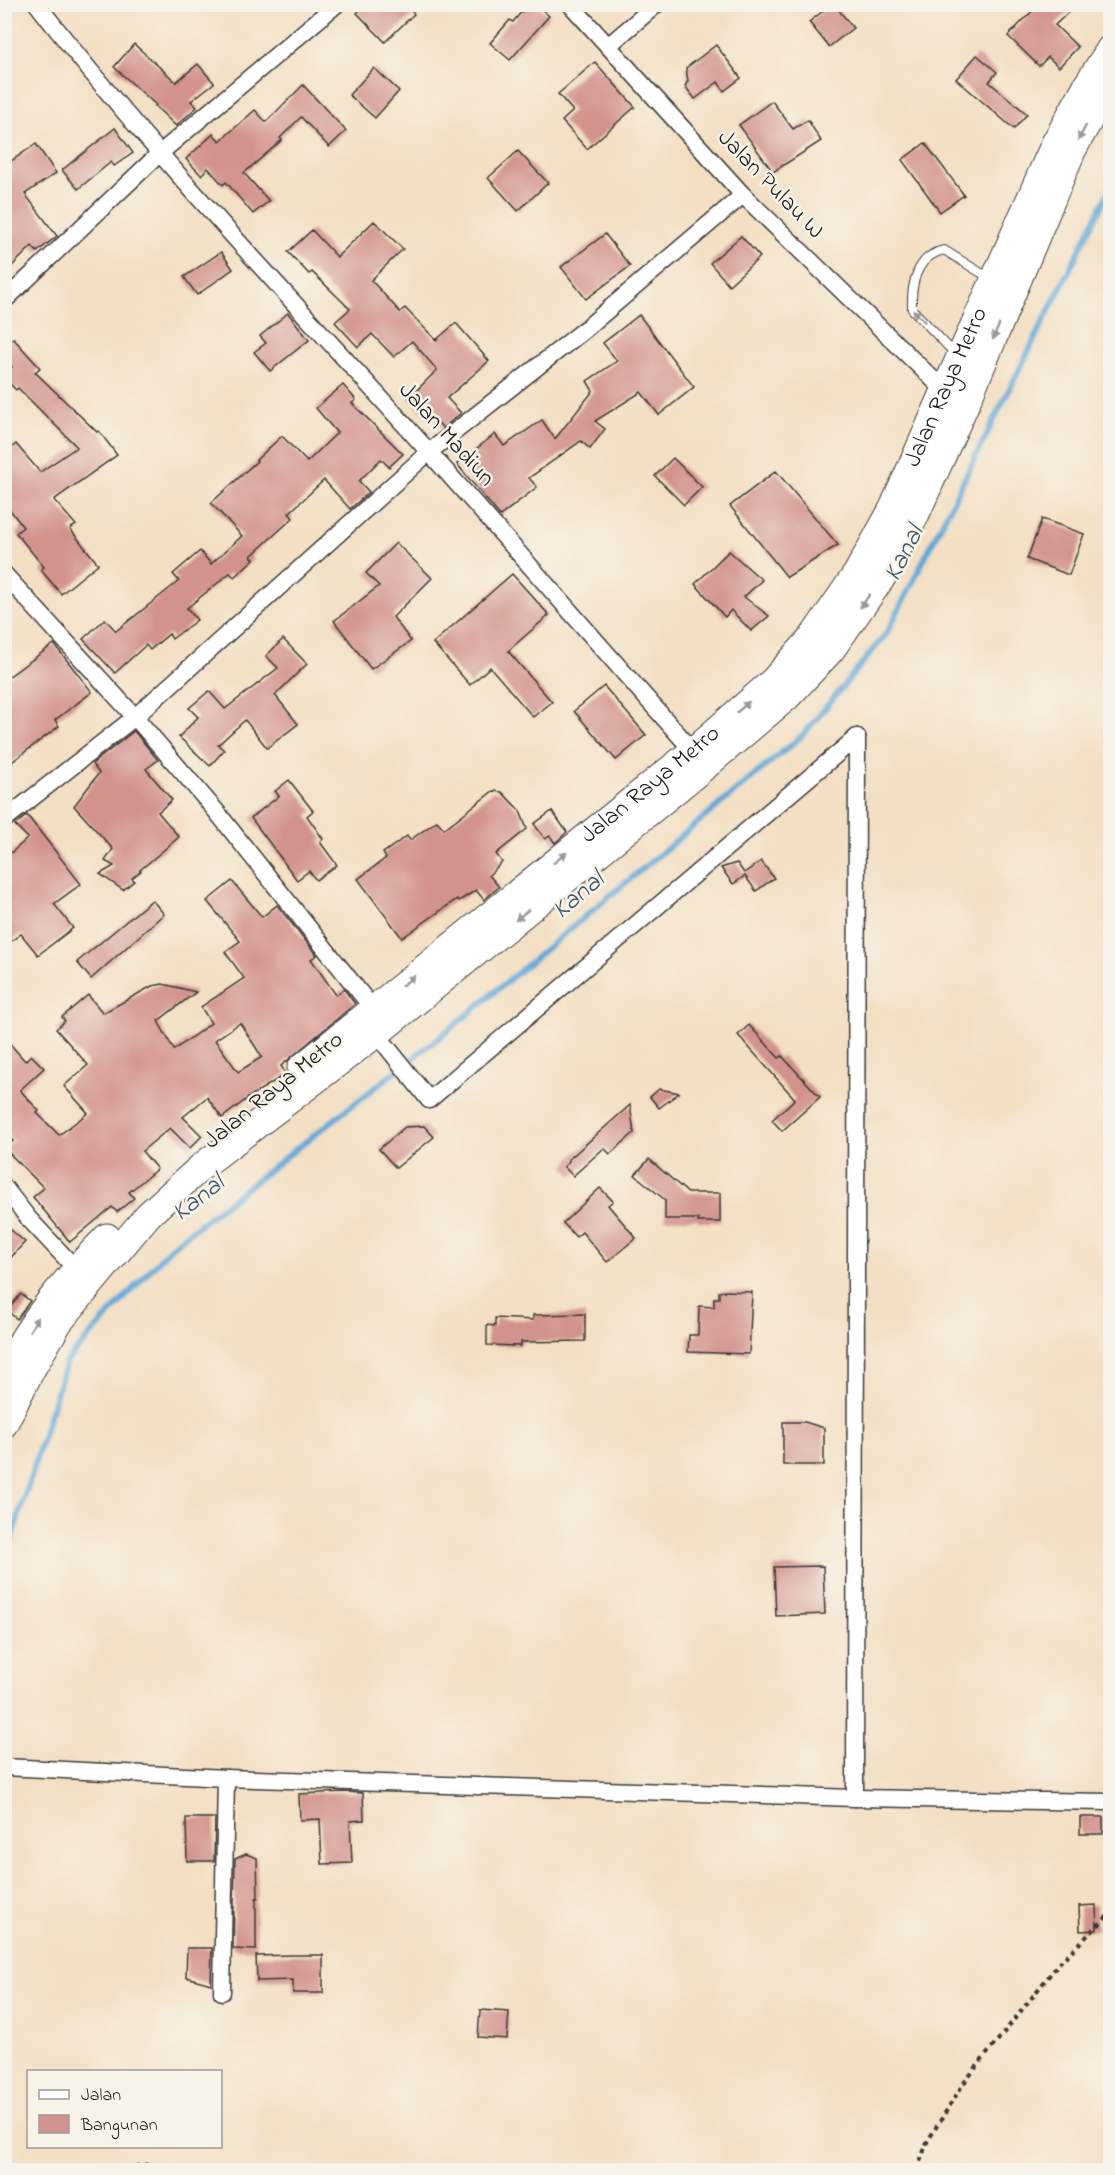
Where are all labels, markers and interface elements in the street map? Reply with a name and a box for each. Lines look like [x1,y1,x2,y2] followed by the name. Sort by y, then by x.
[708,122,832,248] street label: Jalan Pulau W
[1077,125,1087,142] one-way arrow
[896,302,997,473] street label: Jalan Raya Metro
[912,309,926,324] one-way arrow
[991,323,1001,341] one-way arrow
[389,375,503,495] street label: Jalan Madiun
[875,517,936,588] water label: Kanal
[859,592,871,608] one-way arrow
[735,701,751,714] one-way arrow
[573,717,728,853] street label: Jalan Raya Metro
[552,852,568,865] one-way arrow
[545,861,615,929] water label: Kanal
[514,909,530,922] one-way arrow
[401,975,416,987] one-way arrow
[196,1023,352,1159] street label: Jalan Raya Metro
[164,1165,236,1232] water label: Kanal
[28,1316,39,1332] one-way arrow
[27,2070,222,2148] legend
[81,2083,121,2109] text: Jalan
[80,2113,158,2140] text: Bangunan

